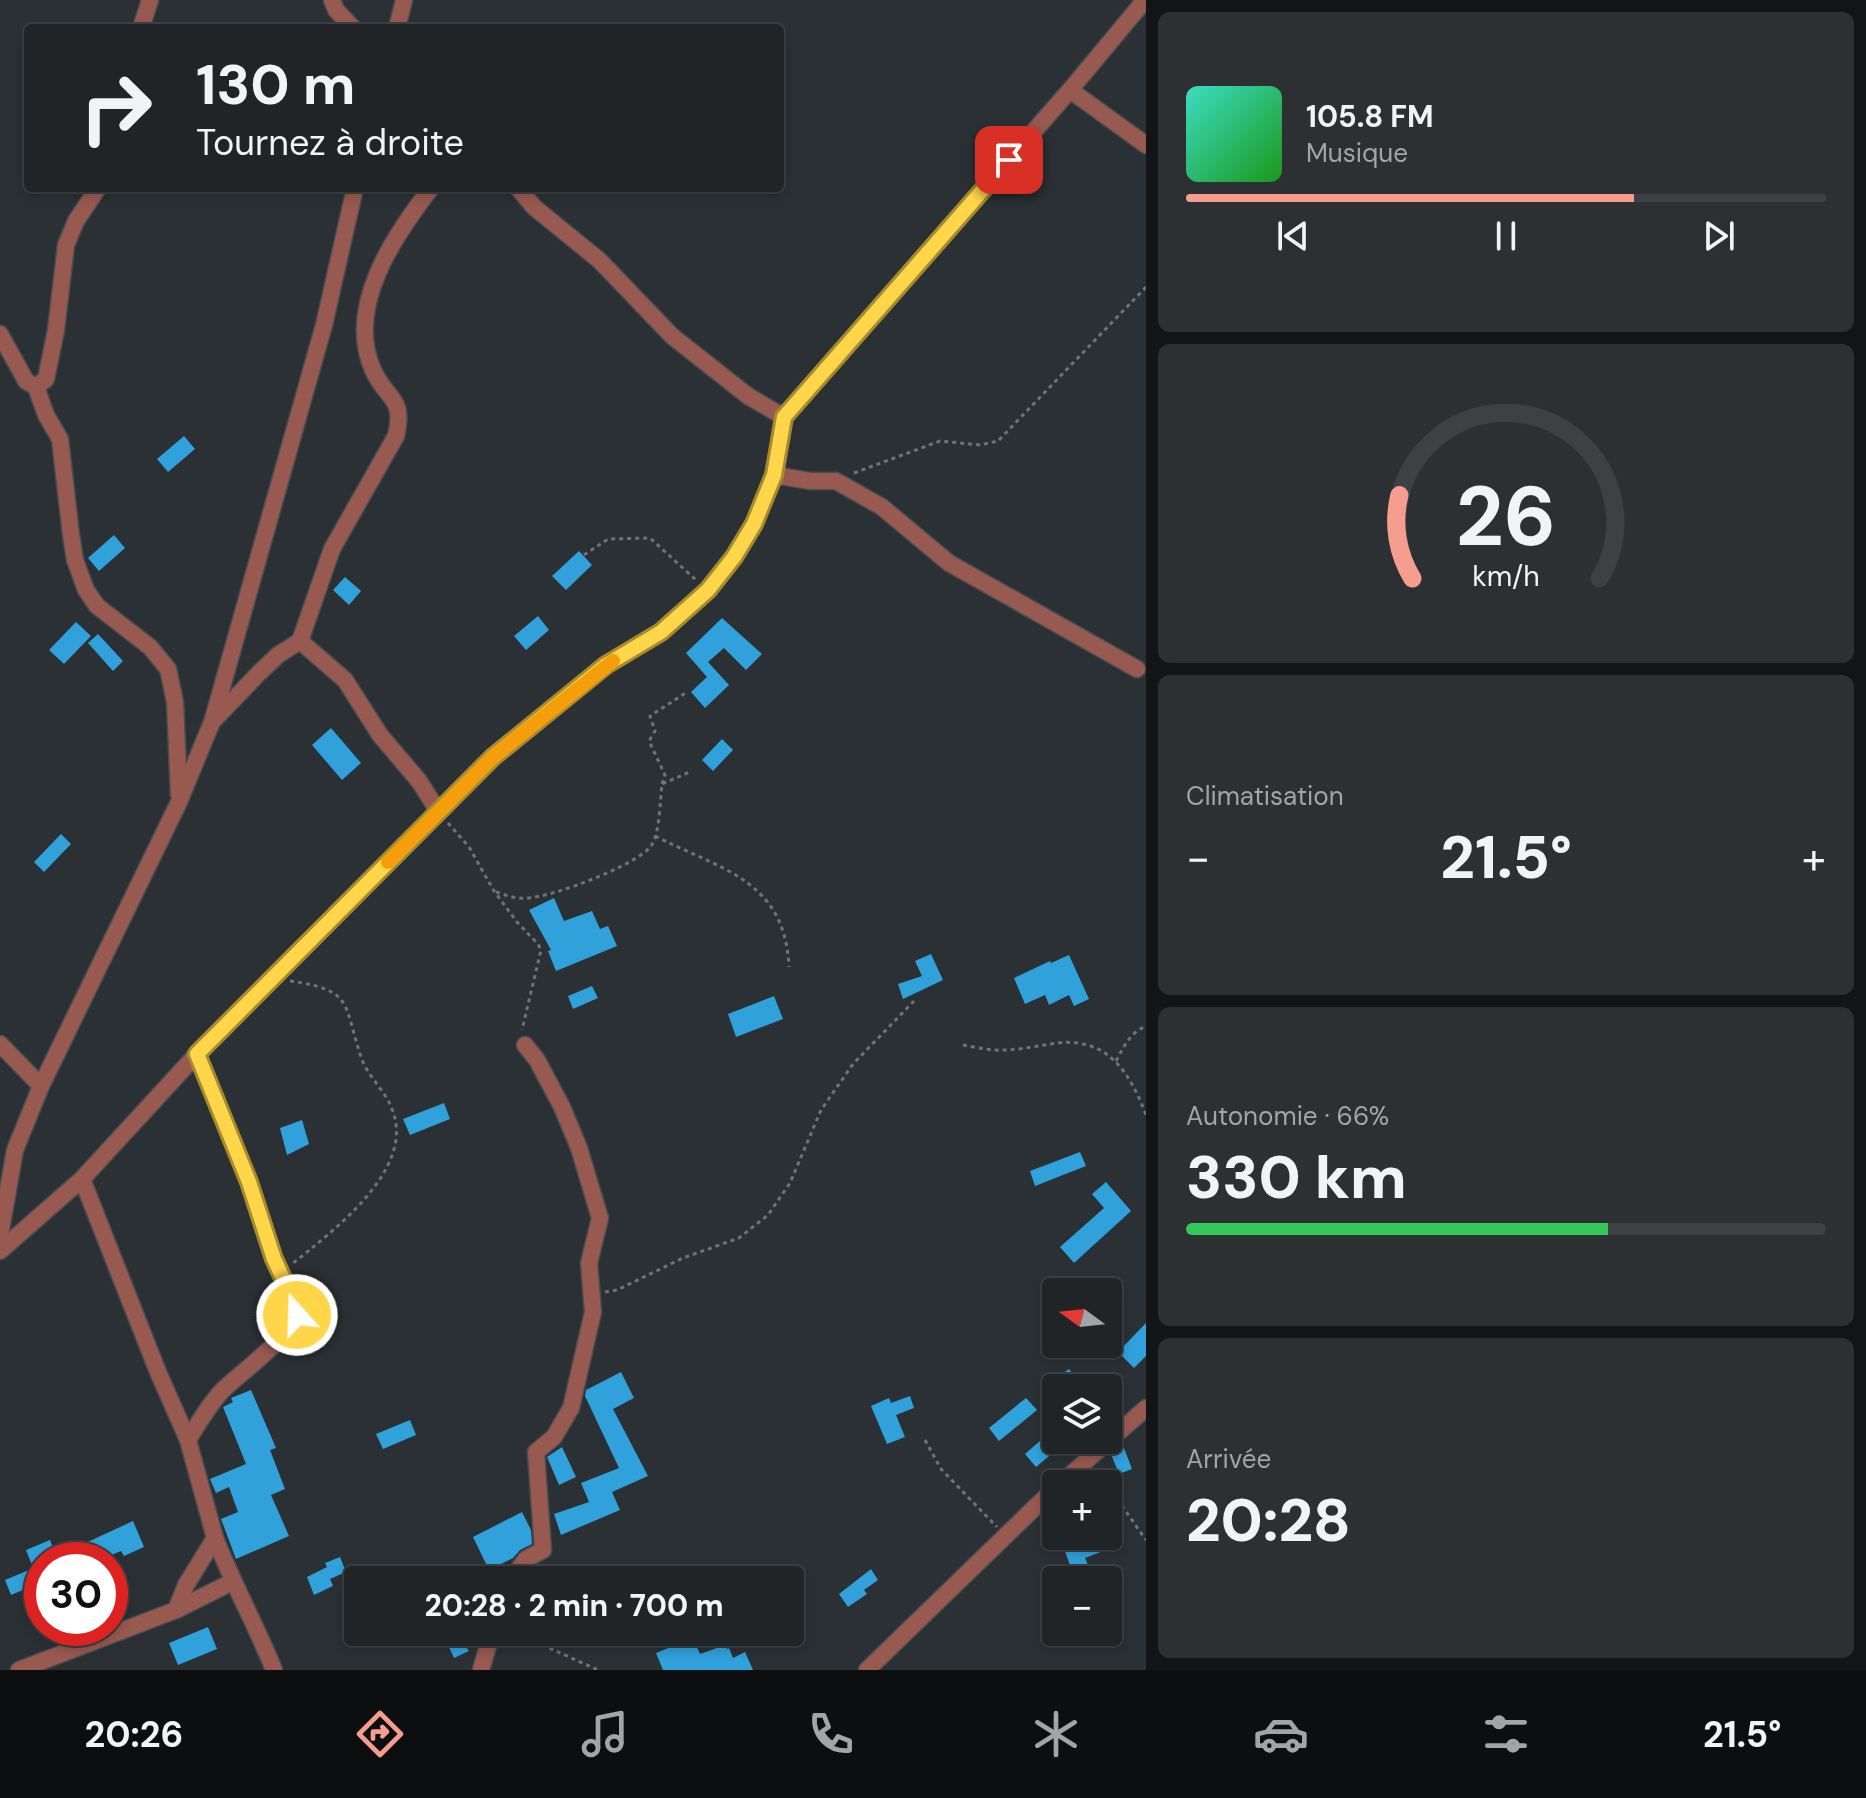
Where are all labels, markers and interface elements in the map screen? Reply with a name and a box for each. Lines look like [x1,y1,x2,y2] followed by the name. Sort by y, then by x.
[196,48,355,121] text: 130 m
[64,56,168,160] icon: right
[1306,97,1434,136] text: 105.8 FM
[196,119,464,166] text: Tournez à droite
[975,126,1043,194] pin
[1306,136,1408,170] text: Musique
[987,138,1031,182] icon: arrive
[1271,214,1315,258] icon: previous
[1484,214,1528,258] icon: pause
[1697,214,1741,258] icon: next
[1456,462,1556,571] text: 26
[1472,559,1540,596] text: km/h
[1186,779,1344,813] text: Climatisation
[1440,818,1572,897] text: 21.5°
[1186,829,1210,887] text: −
[1802,829,1826,887] text: +
[1186,1099,1389,1133] text: Autonomie · 66%
[1186,1138,1407,1217] text: 330 km
[255,1273,339,1357] position arrow
[1042,1278,1122,1358] north arrow
[1042,1278,1122,1646] map controls
[1042,1374,1122,1454] button: layers
[1186,1442,1271,1476] text: Arrivée
[1042,1470,1122,1550] button: +
[1186,1481,1351,1560] text: 20:28
[24,1542,128,1646] speed limit sign: 30
[1042,1566,1122,1646] button: −
[424,1586,724,1625] text: 20:28 · 2 min · 700 m
[352,1706,408,1762] icon: directions
[577,1706,633,1762] icon: music
[803,1706,859,1762] icon: phone
[1028,1706,1084,1762] icon: climate
[1253,1706,1309,1762] icon: car
[1478,1706,1534,1762] icon: filters
[85,1711,183,1758] text: 20:26
[1703,1711,1781,1758] text: 21.5°

